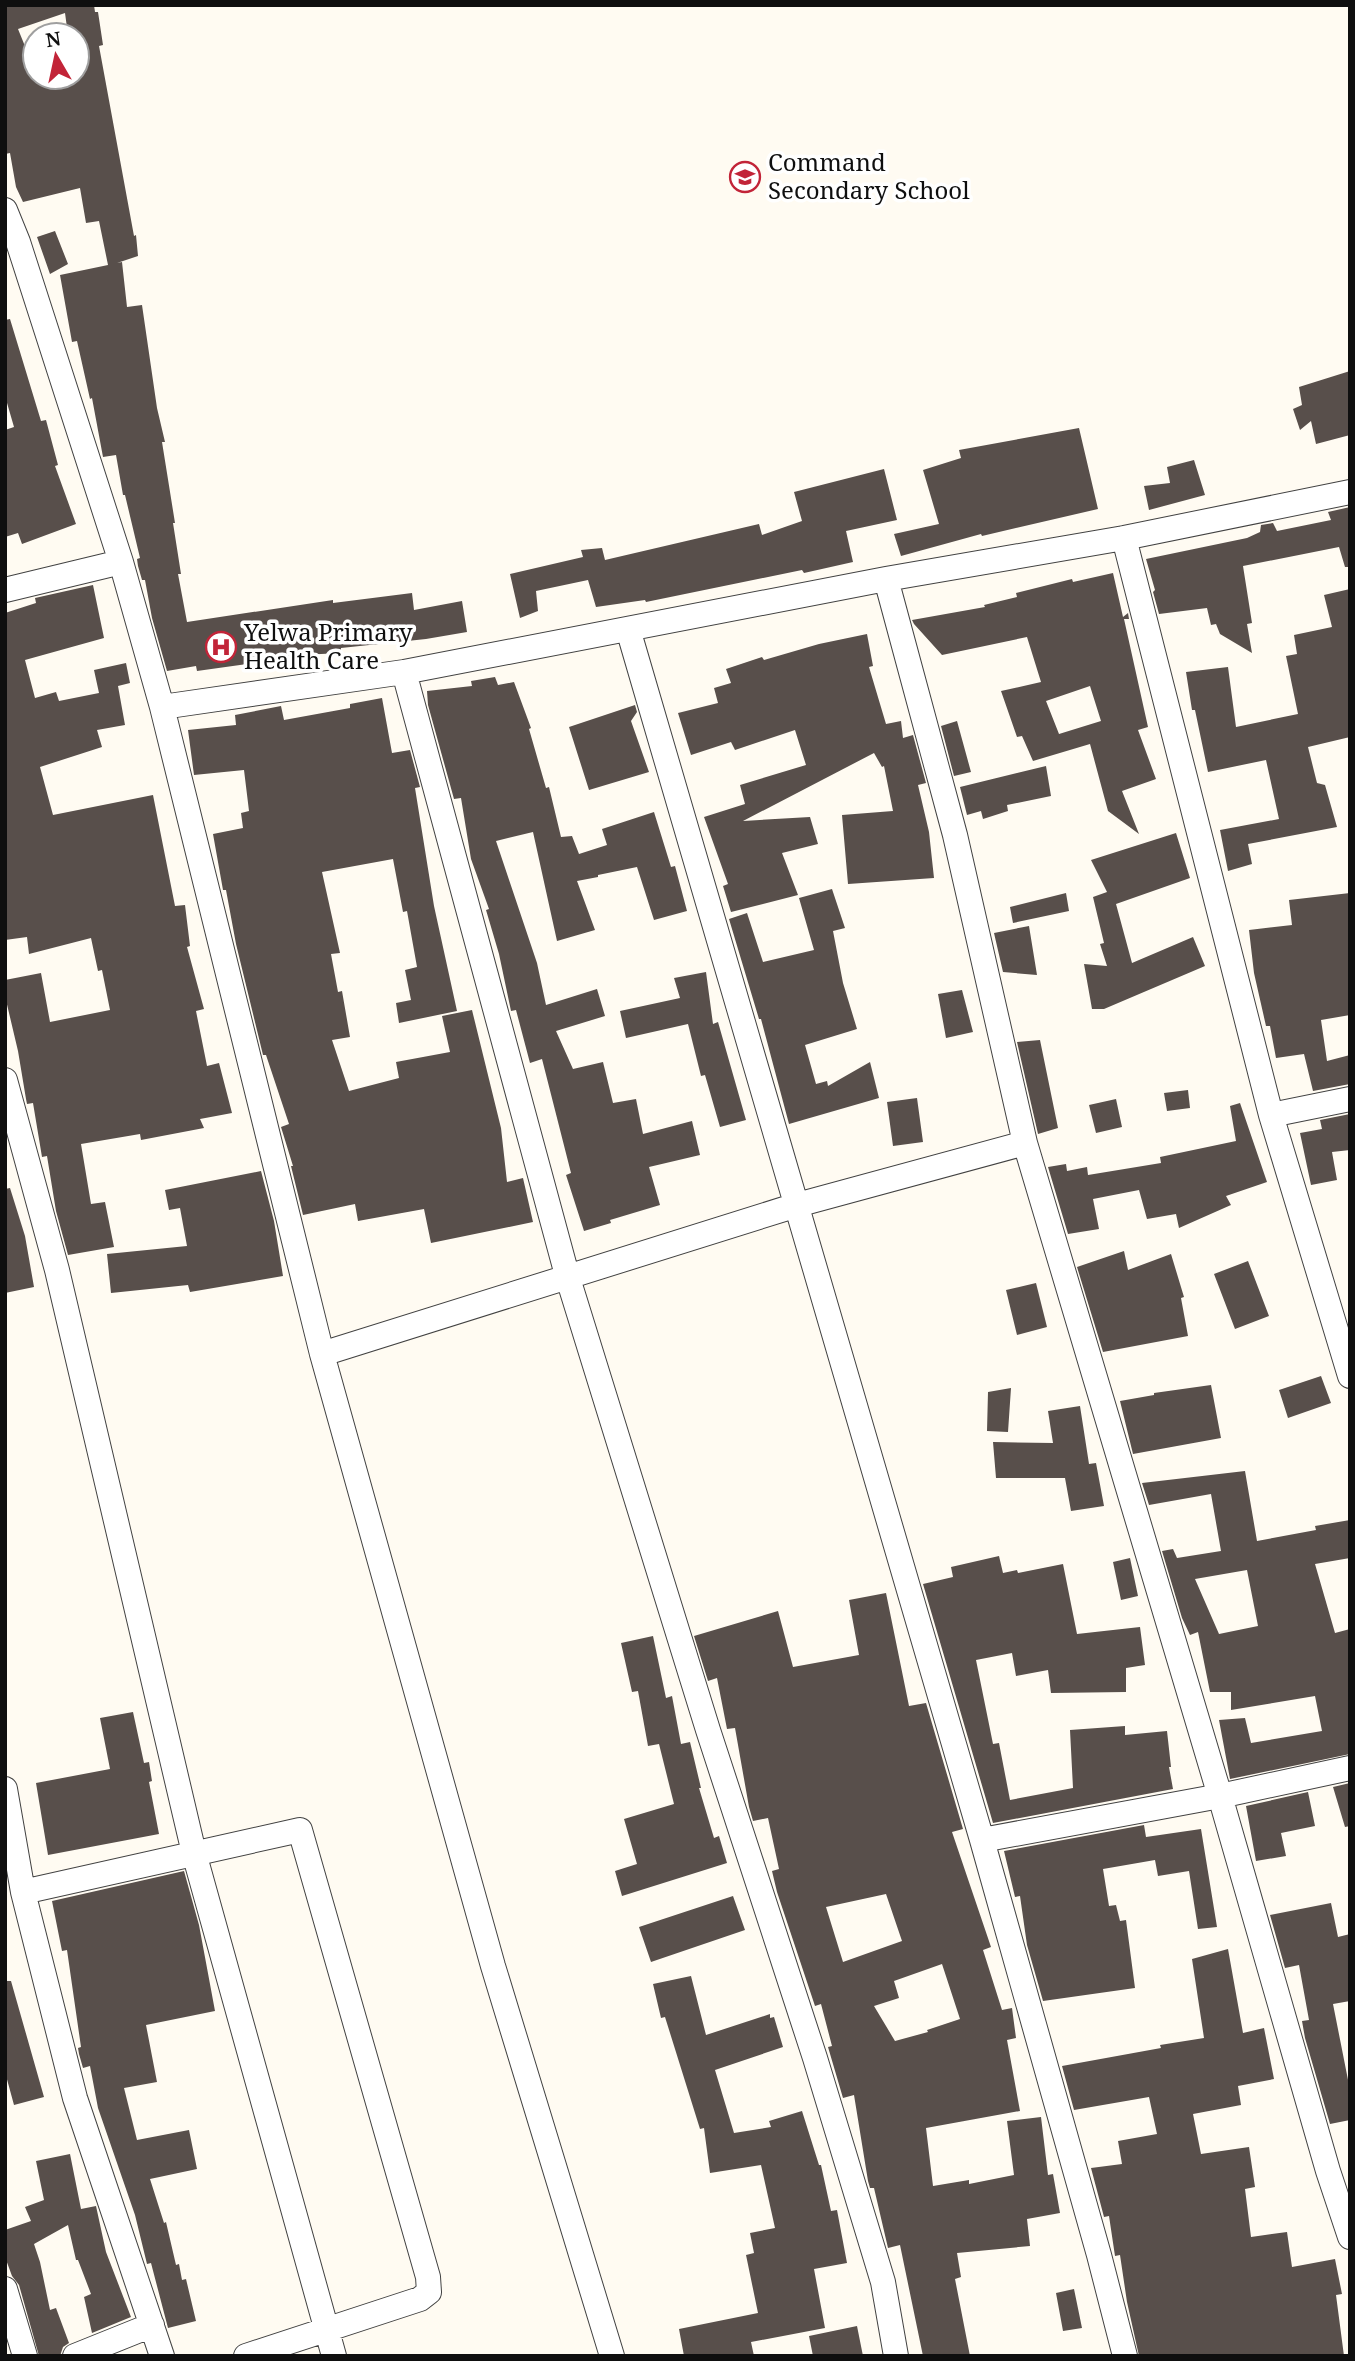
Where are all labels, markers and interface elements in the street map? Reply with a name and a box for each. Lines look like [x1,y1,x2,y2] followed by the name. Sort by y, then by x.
[21,21,91,91] north arrow
[44,25,63,53] text: N
[768,145,970,206] place label: Command Secondary School
[728,160,762,194] school or university icon: Command Secondary School
[243,615,413,676] place label: Yelwa Primary Health Care
[204,630,238,664] hospital icon: Yelwa Primary Health Care

